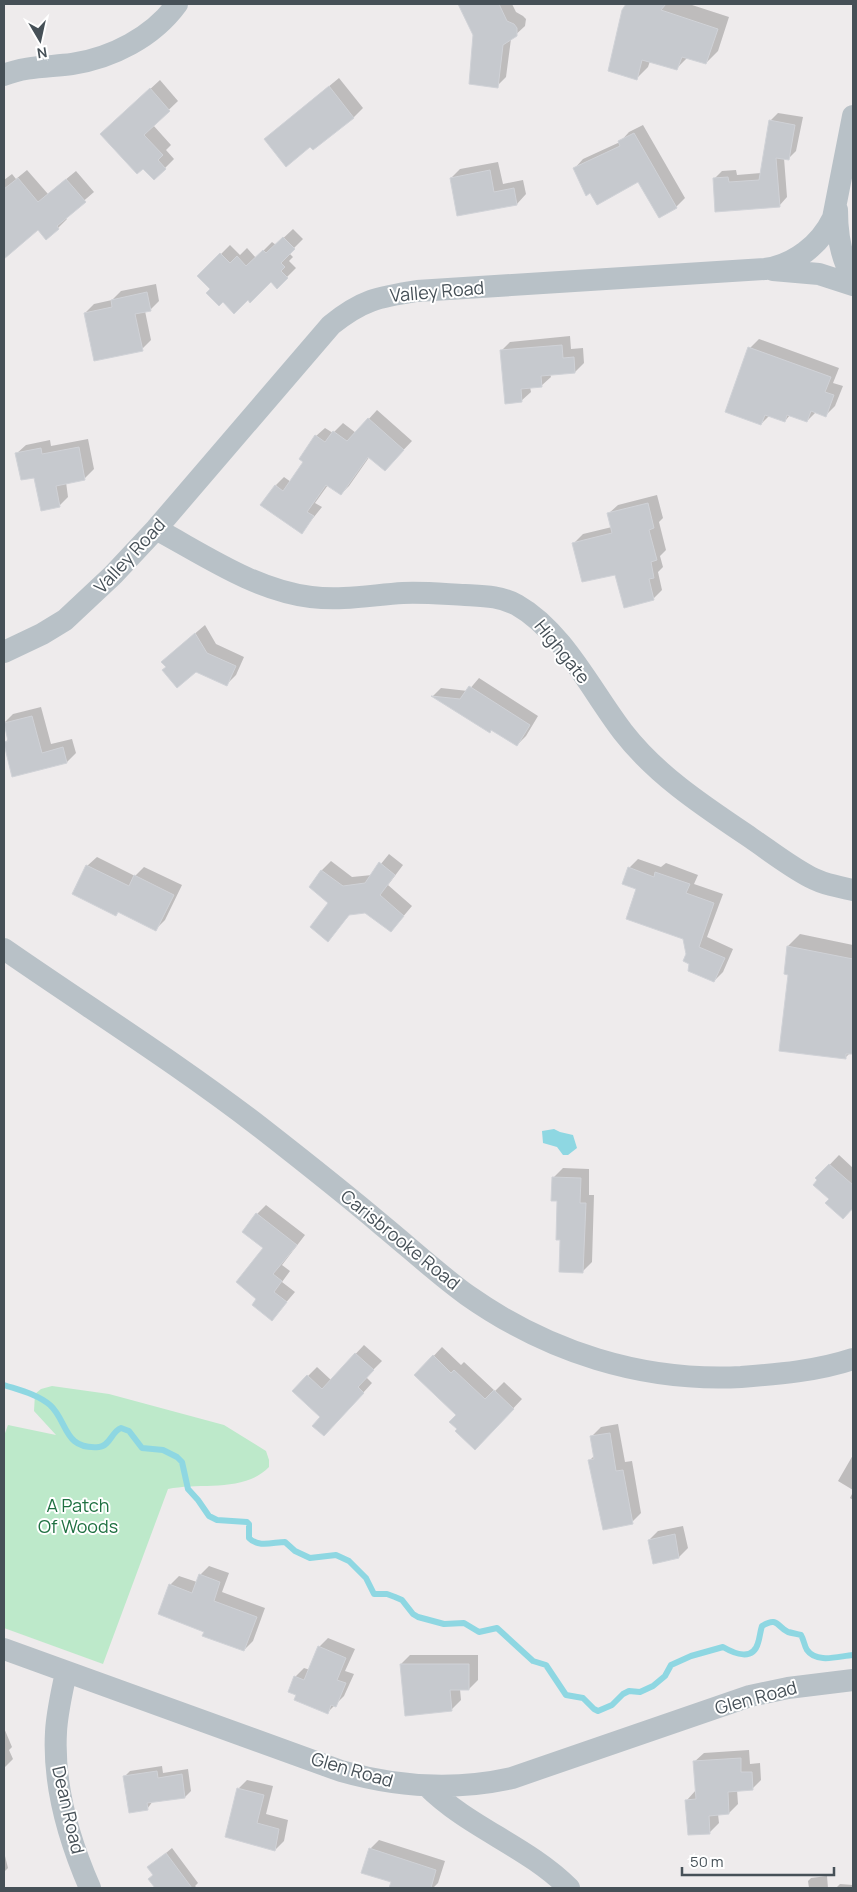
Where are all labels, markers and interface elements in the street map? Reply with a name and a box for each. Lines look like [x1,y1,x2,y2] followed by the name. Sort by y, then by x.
[15,15,65,65] north arrow
[36,43,49,64] text: N
[389,275,485,307] street label: Valley Road
[88,513,170,598] street label: Valley Road
[530,614,596,688] street label: Highgate
[336,1184,465,1295] street label: Carisbrooke Road
[38,1493,118,1538] park label: A Patch Of Woods
[712,1675,799,1720] street label: Glen Road
[309,1746,396,1792] street label: Glen Road
[47,1764,91,1856] street label: Dean Road
[682,1844,834,1876] scale bar
[690,1851,724,1872] text: 50 m

